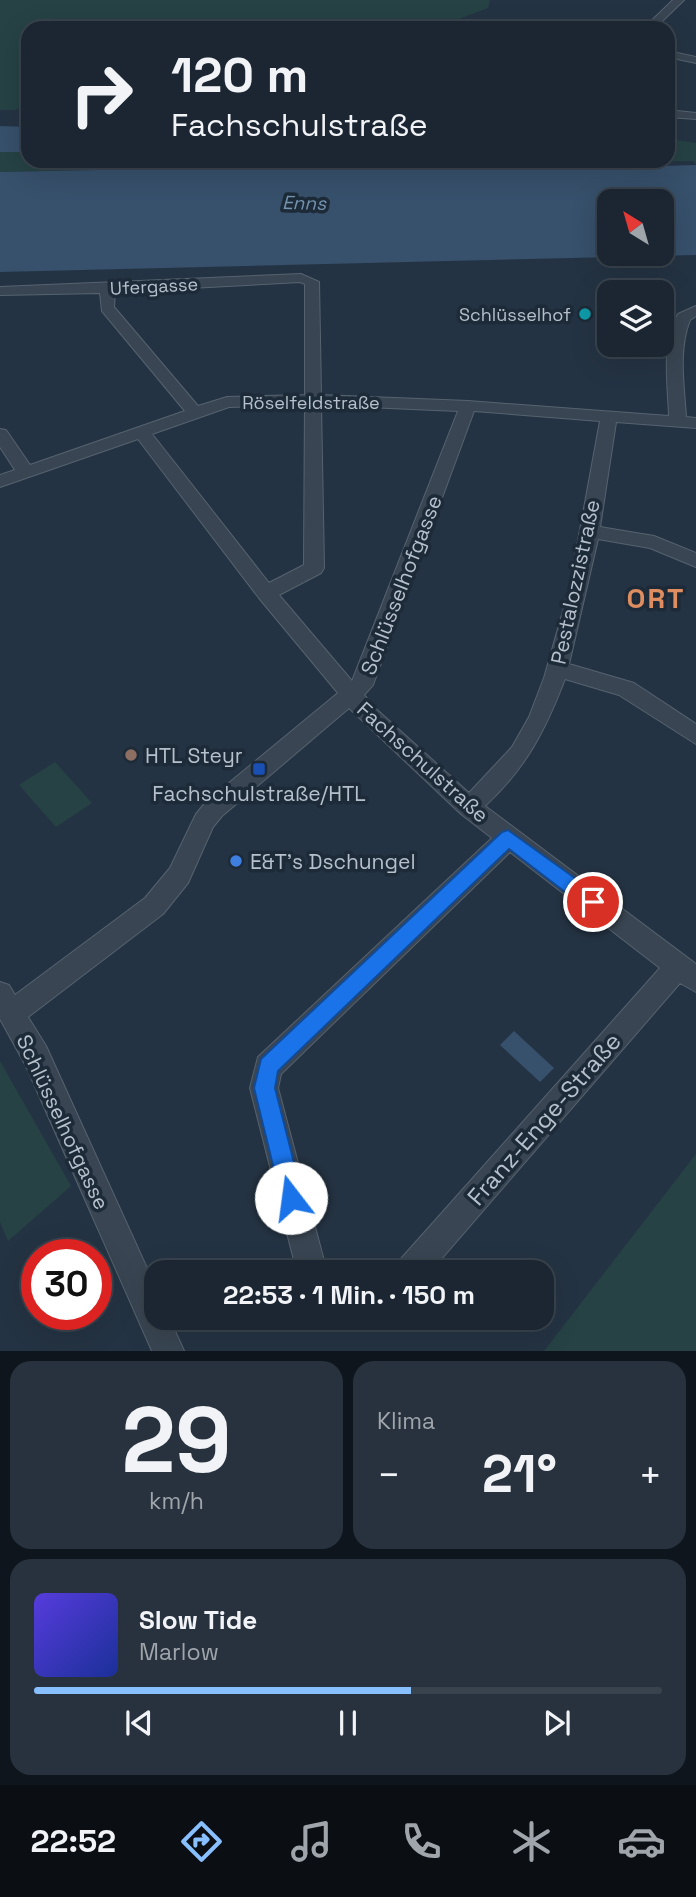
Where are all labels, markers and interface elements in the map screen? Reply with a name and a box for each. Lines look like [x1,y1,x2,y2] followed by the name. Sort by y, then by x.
[171,44,308,106] text: 120 m
[56,49,147,140] icon: right
[171,105,428,145] text: Fachschulstraße
[597,189,674,266] north arrow
[597,189,674,357] map controls
[282,190,327,216] water label: Enns
[109,272,199,300] street label: Ufergasse
[597,280,674,357] button: layers
[459,303,571,326] place label: Schlüsselhof
[577,306,593,322] marker: Schlüsselhof
[242,391,380,414] street label: Röselfeldstraße
[354,491,448,679] street label: Schlüsselhofgasse
[544,497,606,667] street label: Pestalozzistraße
[627,580,685,616] district label: ORT
[351,696,495,828] street label: Fachschulstraße
[145,742,243,769] place label: HTL Steyr
[123,747,139,763] marker: HTL Steyr
[251,761,267,777] marker: Fachschulstraße/HTL
[152,780,366,807] place label: Fachschulstraße/HTL
[250,848,416,875] place label: E&T's Dschungel
[228,853,244,869] marker: E&T's Dschungel
[563,872,623,932] pin
[574,883,612,921] icon: arrive
[460,1026,628,1212] street label: Franz-Enge-Straße
[11,1030,115,1214] street label: Schlüsselhofgasse
[254,1161,328,1235] position arrow
[21,1239,112,1330] speed limit sign: 30
[223,1278,475,1312] text: 22:53 · 1 Min. · 150 m
[122,1382,231,1499] text: 29
[377,1406,435,1436] text: Klima
[482,1441,557,1507] text: 21°
[377,1451,401,1499] text: −
[638,1451,662,1499] text: +
[149,1486,204,1516] text: km/h
[139,1603,257,1637] text: Slow Tide
[139,1637,219,1667] text: Marlow
[120,1704,158,1742] icon: previous
[329,1704,367,1742] icon: pause
[538,1704,576,1742] icon: next
[177,1817,226,1866] icon: directions
[287,1817,336,1866] icon: music
[397,1817,446,1866] icon: phone
[507,1817,556,1866] icon: climate
[617,1817,666,1866] icon: car
[30,1821,116,1861] text: 22:52

